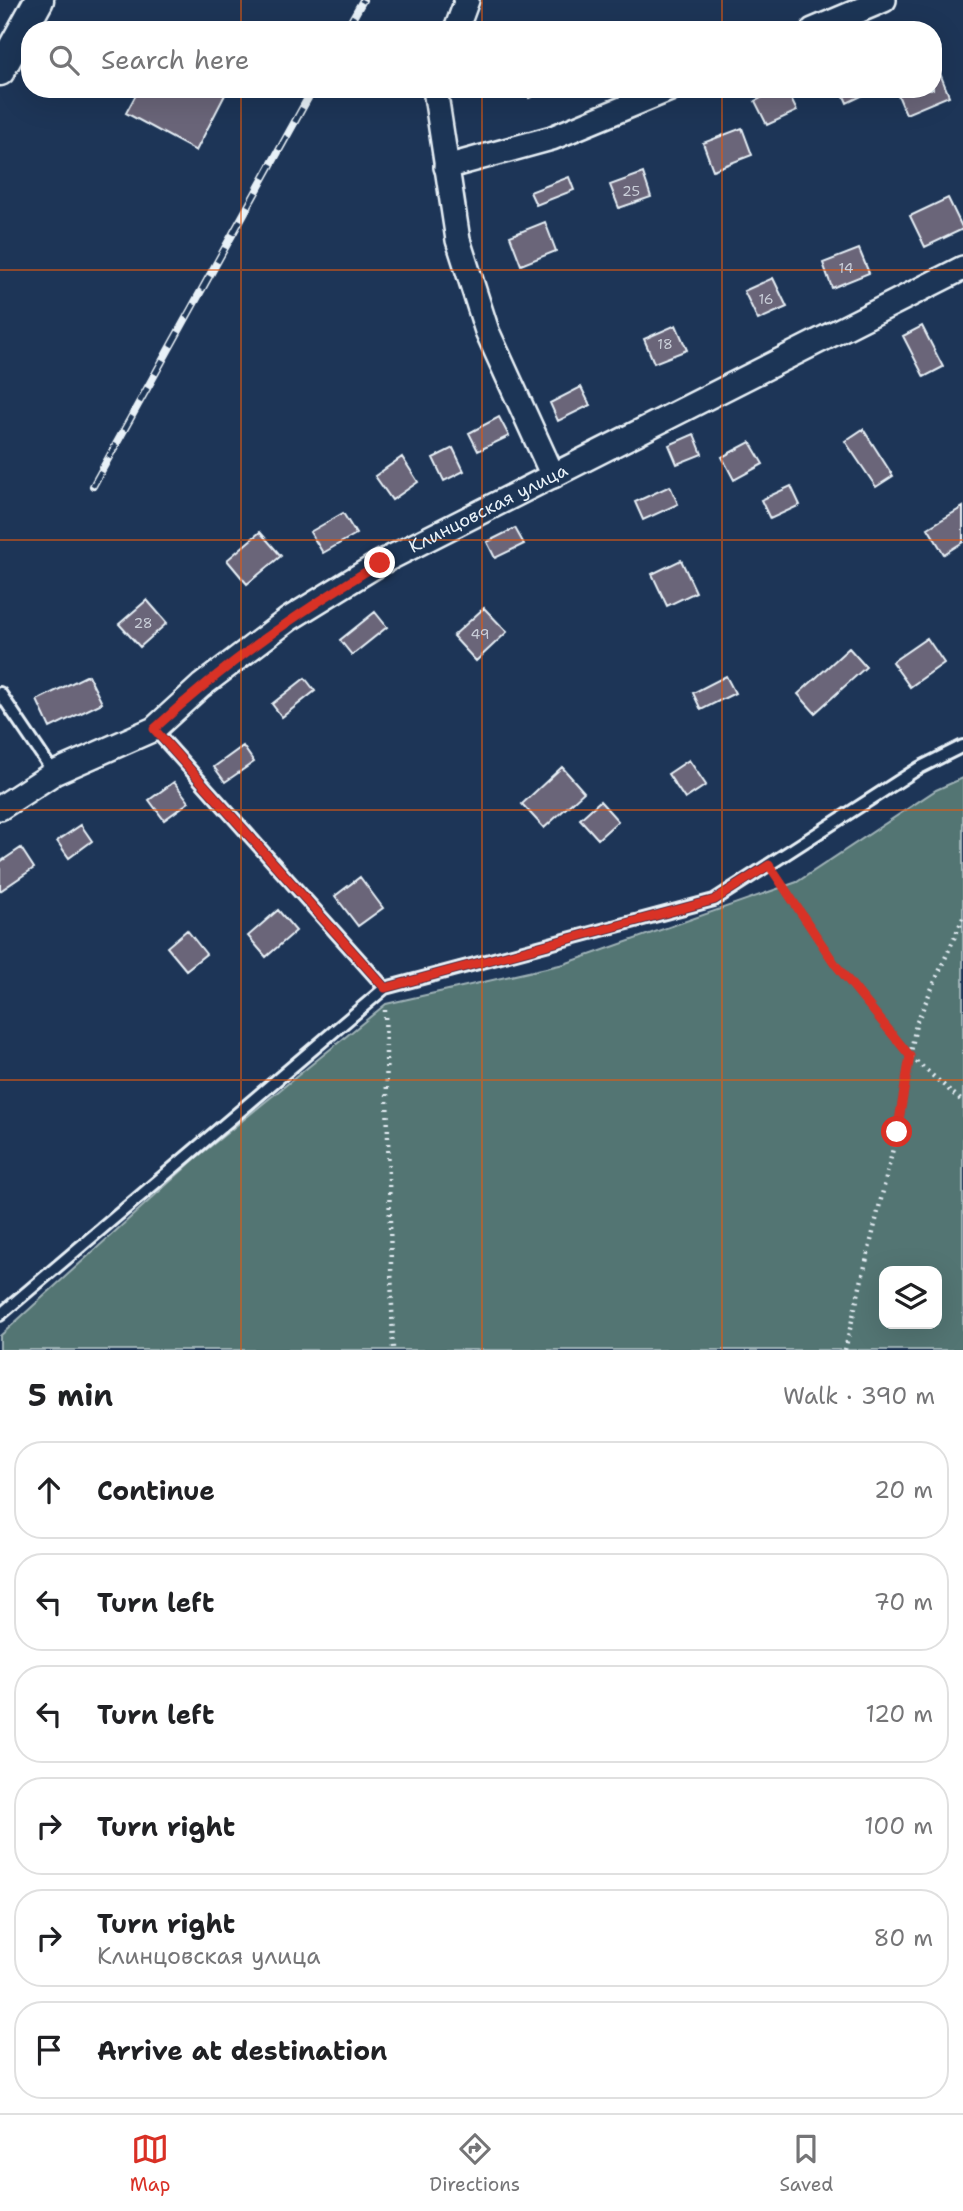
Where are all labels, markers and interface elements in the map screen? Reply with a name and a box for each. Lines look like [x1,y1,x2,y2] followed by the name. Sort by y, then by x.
[21,21,942,98] search box
[45,41,83,79] icon: search
[101,42,250,77] text: Search here
[622,182,640,200] house number: 25
[838,259,854,277] house number: 14
[758,290,774,308] house number: 16
[657,335,673,353] house number: 18
[405,458,572,558] street label: Клинцовская улица
[364,547,395,578] route end
[133,614,153,632] house number: 28
[471,625,490,643] house number: 49
[881,1116,912,1147] route start
[879,1266,942,1329] map controls
[879,1266,942,1329] button: layers
[28,1375,113,1416] text: 5 min
[783,1381,935,1411] text: Walk · 390 m
[30,1471,68,1509] icon: ahead
[97,1473,215,1508] text: Continue
[874,1475,933,1505] text: 20 m
[30,1583,68,1621] icon: left
[97,1585,214,1620] text: Turn left
[874,1587,933,1617] text: 70 m
[30,1695,68,1733] icon: left
[97,1697,214,1732] text: Turn left
[865,1699,933,1729] text: 120 m
[30,1807,68,1845] icon: right
[97,1809,235,1844] text: Turn right
[864,1811,933,1841] text: 100 m
[97,1906,235,1941] text: Turn right
[30,1919,68,1957] icon: right
[874,1923,933,1953] text: 80 m
[97,1941,321,1971] text: Клинцовская улица
[30,2031,68,2069] icon: arrive
[97,2033,387,2068] text: Arrive at destination
[130,2130,170,2197] tab: Map
[430,2130,520,2197] tab: Directions
[779,2130,833,2197] tab: Saved

